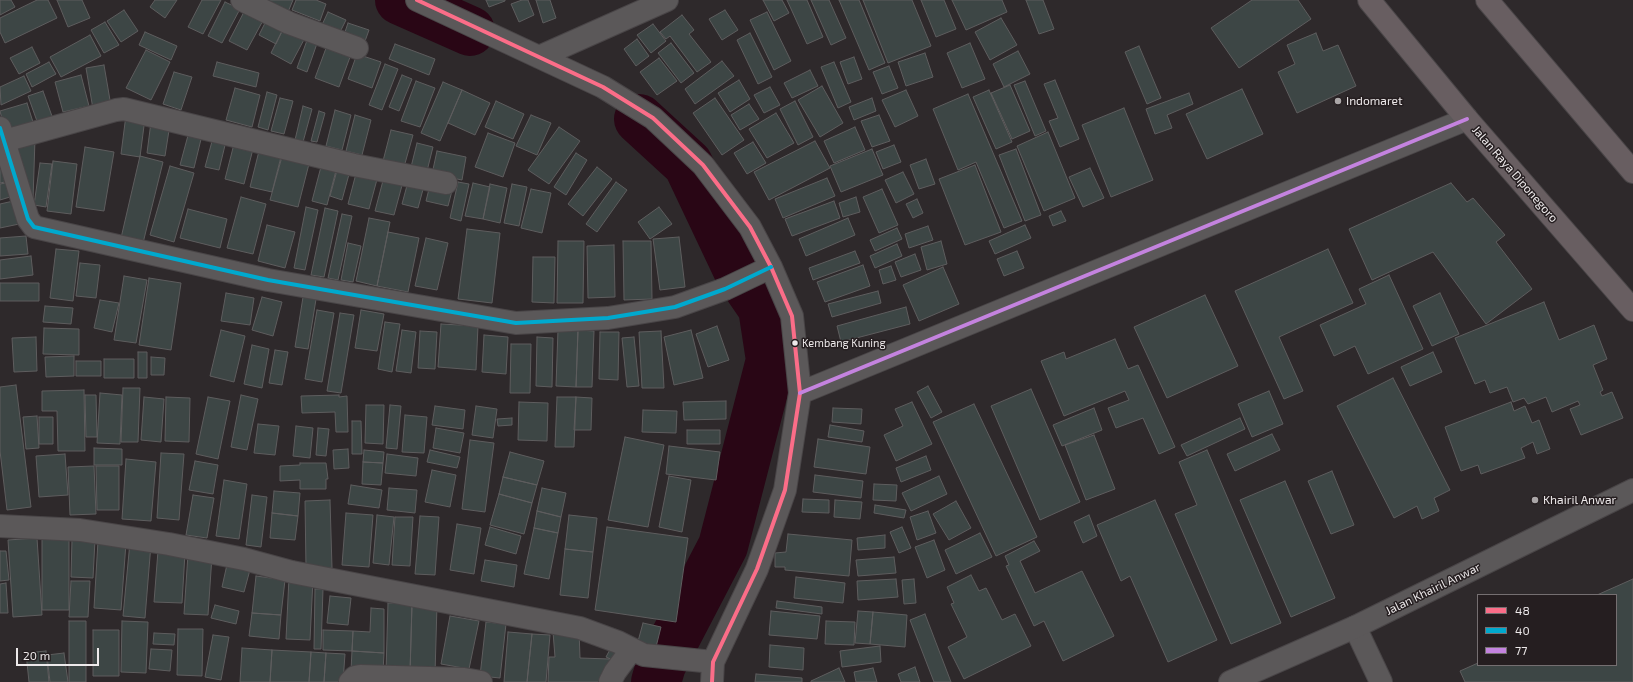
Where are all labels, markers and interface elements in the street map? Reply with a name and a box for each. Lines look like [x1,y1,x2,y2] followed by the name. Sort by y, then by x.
[1346,94,1403,108] place label: Indomaret
[1333,96,1343,106] marker: Indomaret
[1469,123,1561,225] street label: Jalan Raya Diponegoro
[802,336,886,350] place label: Kembang Kuning
[790,338,800,348] marker: Kembang Kuning
[1543,493,1616,507] place label: Khairil Anwar
[1530,495,1540,505] marker: Khairil Anwar
[1383,560,1483,618] street label: Jalan Khairil Anwar
[1477,594,1617,666] legend
[1515,603,1530,617] text: 48
[1515,623,1530,637] text: 40
[18,640,101,666] scale bar
[1515,643,1527,657] text: 77
[23,648,50,662] text: 20 m

